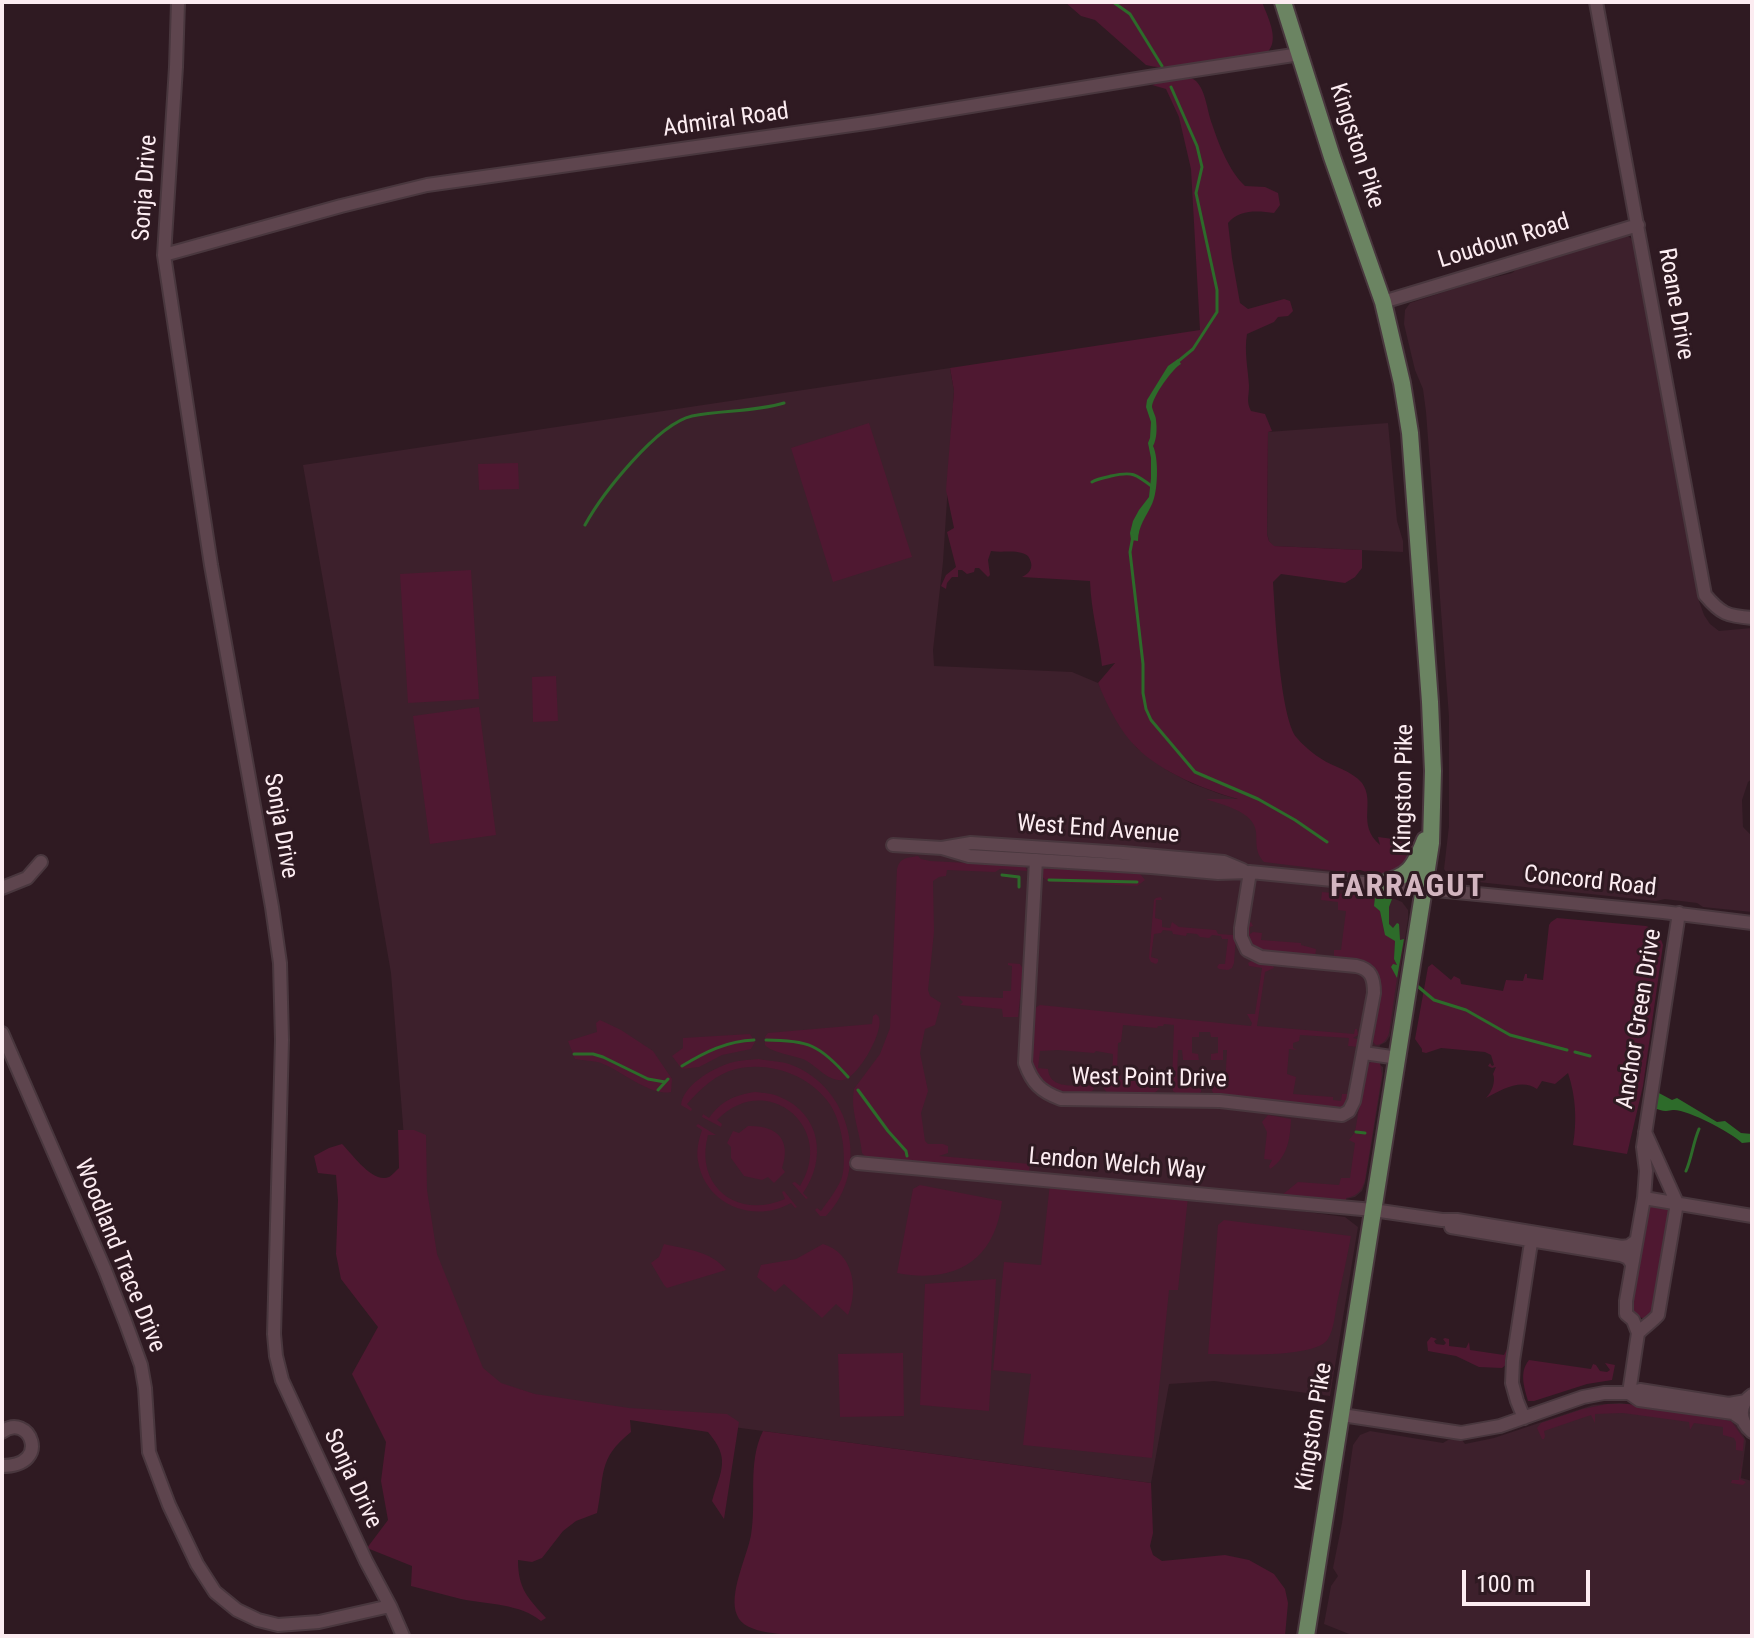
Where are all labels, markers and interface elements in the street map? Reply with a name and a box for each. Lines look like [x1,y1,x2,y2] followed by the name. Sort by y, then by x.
[1322,80,1390,212] street label: Kingston Pike
[661,98,791,144] street label: Admiral Road
[128,134,164,242] street label: Sonja Drive
[1435,208,1573,276] street label: Loudoun Road
[1651,246,1699,362] street label: Roane Drive
[1389,724,1421,854] street label: Kingston Pike
[257,771,303,881] street label: Sonja Drive
[1016,810,1180,850] street label: West End Avenue
[1522,861,1658,903] street label: Concord Road
[1330,869,1486,907] district label: FARRAGUT
[1612,927,1668,1111] street label: Anchor Green Drive
[1071,1063,1227,1095] street label: West Point Drive
[1027,1143,1207,1187] street label: Lendon Welch Way
[67,1155,171,1357] street label: Woodland Trace Drive
[1291,1361,1339,1493] street label: Kingston Pike
[316,1425,388,1533] street label: Sonja Drive
[1466,1554,1594,1604] scale bar
[1476,1570,1535,1598] text: 100 m

